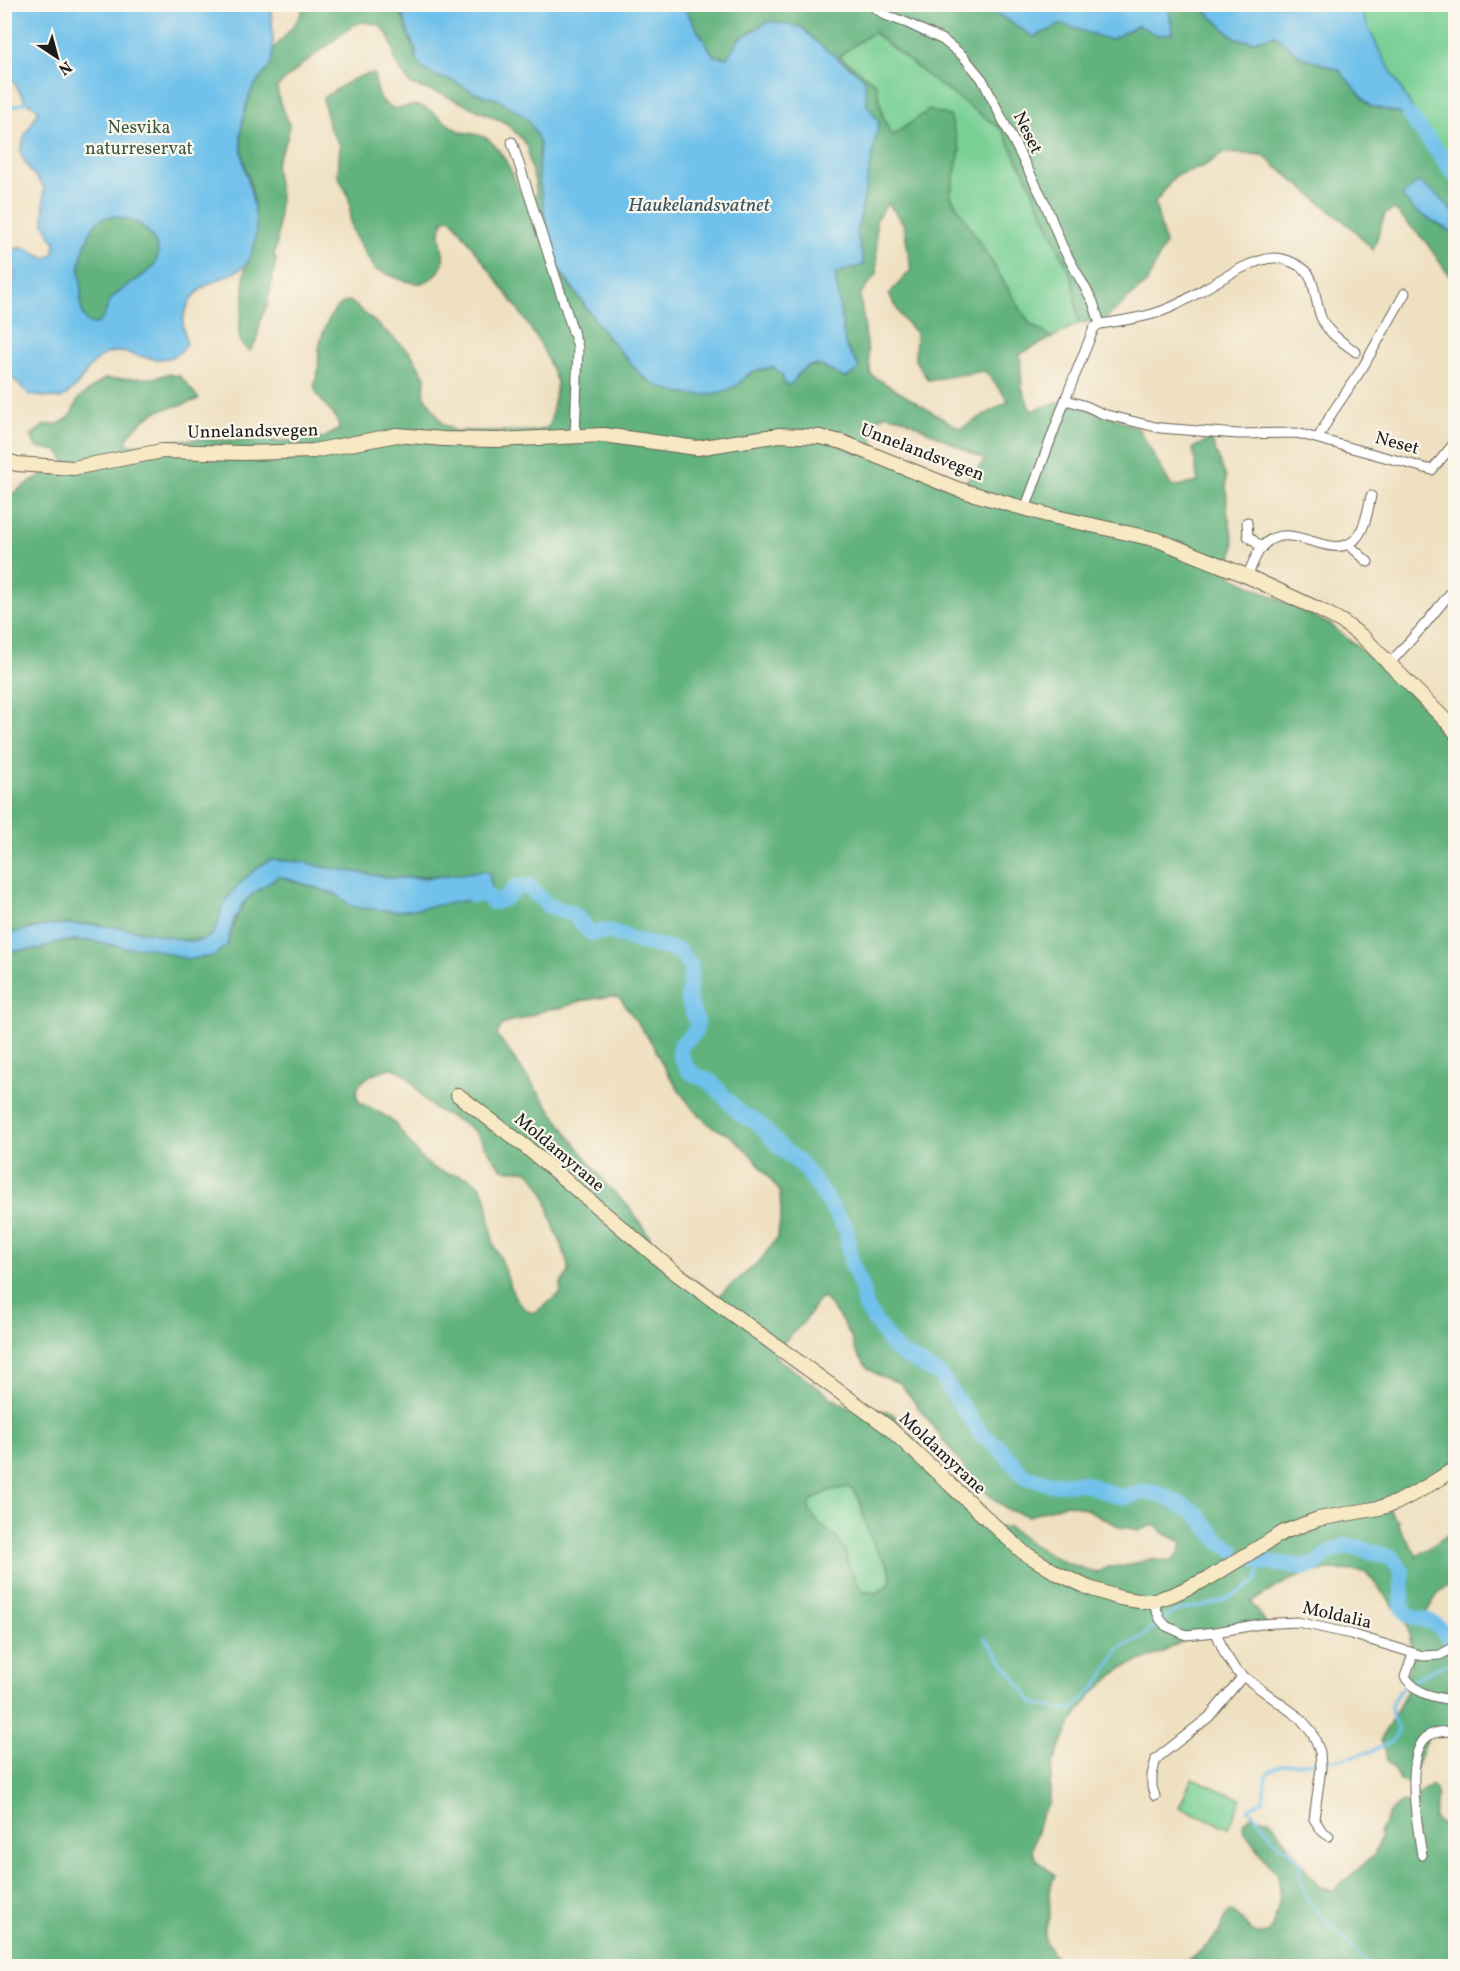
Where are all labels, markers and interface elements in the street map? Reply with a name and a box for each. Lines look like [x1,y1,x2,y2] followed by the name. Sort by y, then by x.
[27,27,87,87] north arrow
[53,55,76,80] text: N
[1006,108,1048,158] street label: Neset
[85,116,193,162] park label: Nesvika naturreservat
[628,192,770,220] water label: Haukelandsvatnet
[187,418,319,446] street label: Unnelandsvegen
[856,418,988,488] street label: Unnelandsvegen
[1372,426,1422,462] street label: Neset
[508,1108,610,1198] street label: Moldamyrane
[893,1407,991,1501] street label: Moldamyrane
[1300,1596,1374,1636] street label: Moldalia

